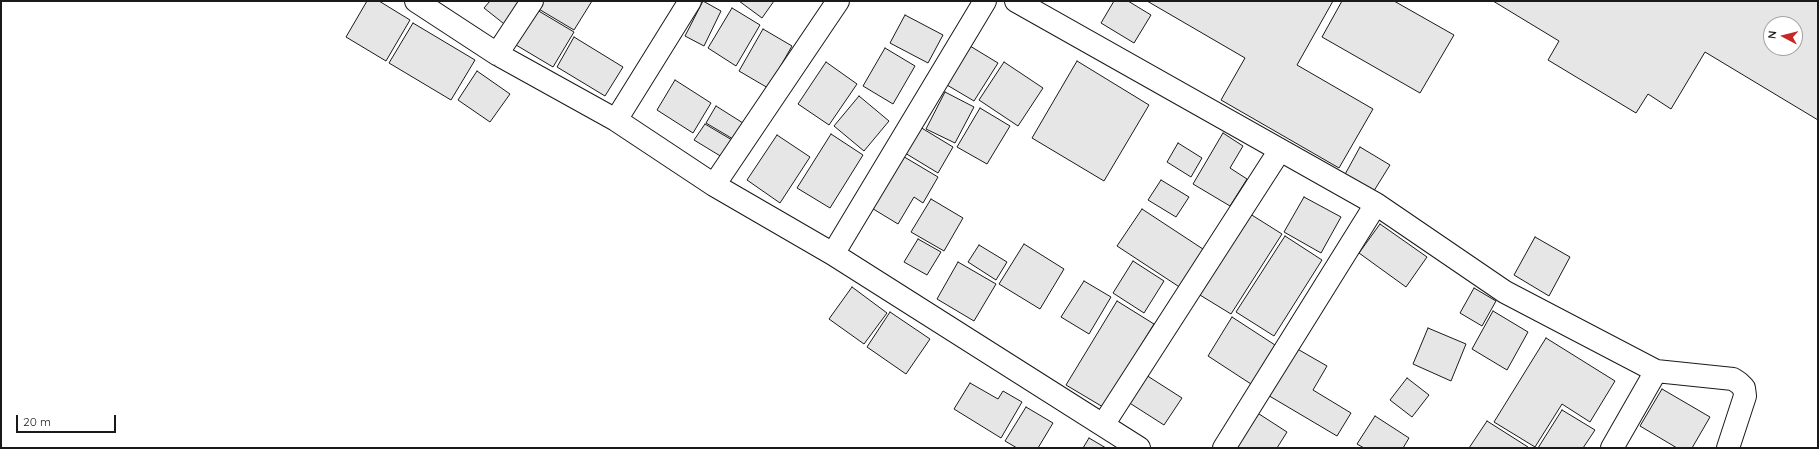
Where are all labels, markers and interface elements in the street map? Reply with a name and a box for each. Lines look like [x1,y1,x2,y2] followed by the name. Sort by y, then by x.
[1763,16,1803,56] north arrow
[1765,30,1780,40] text: N
[18,407,118,433] scale bar
[23,414,51,429] text: 20 m

